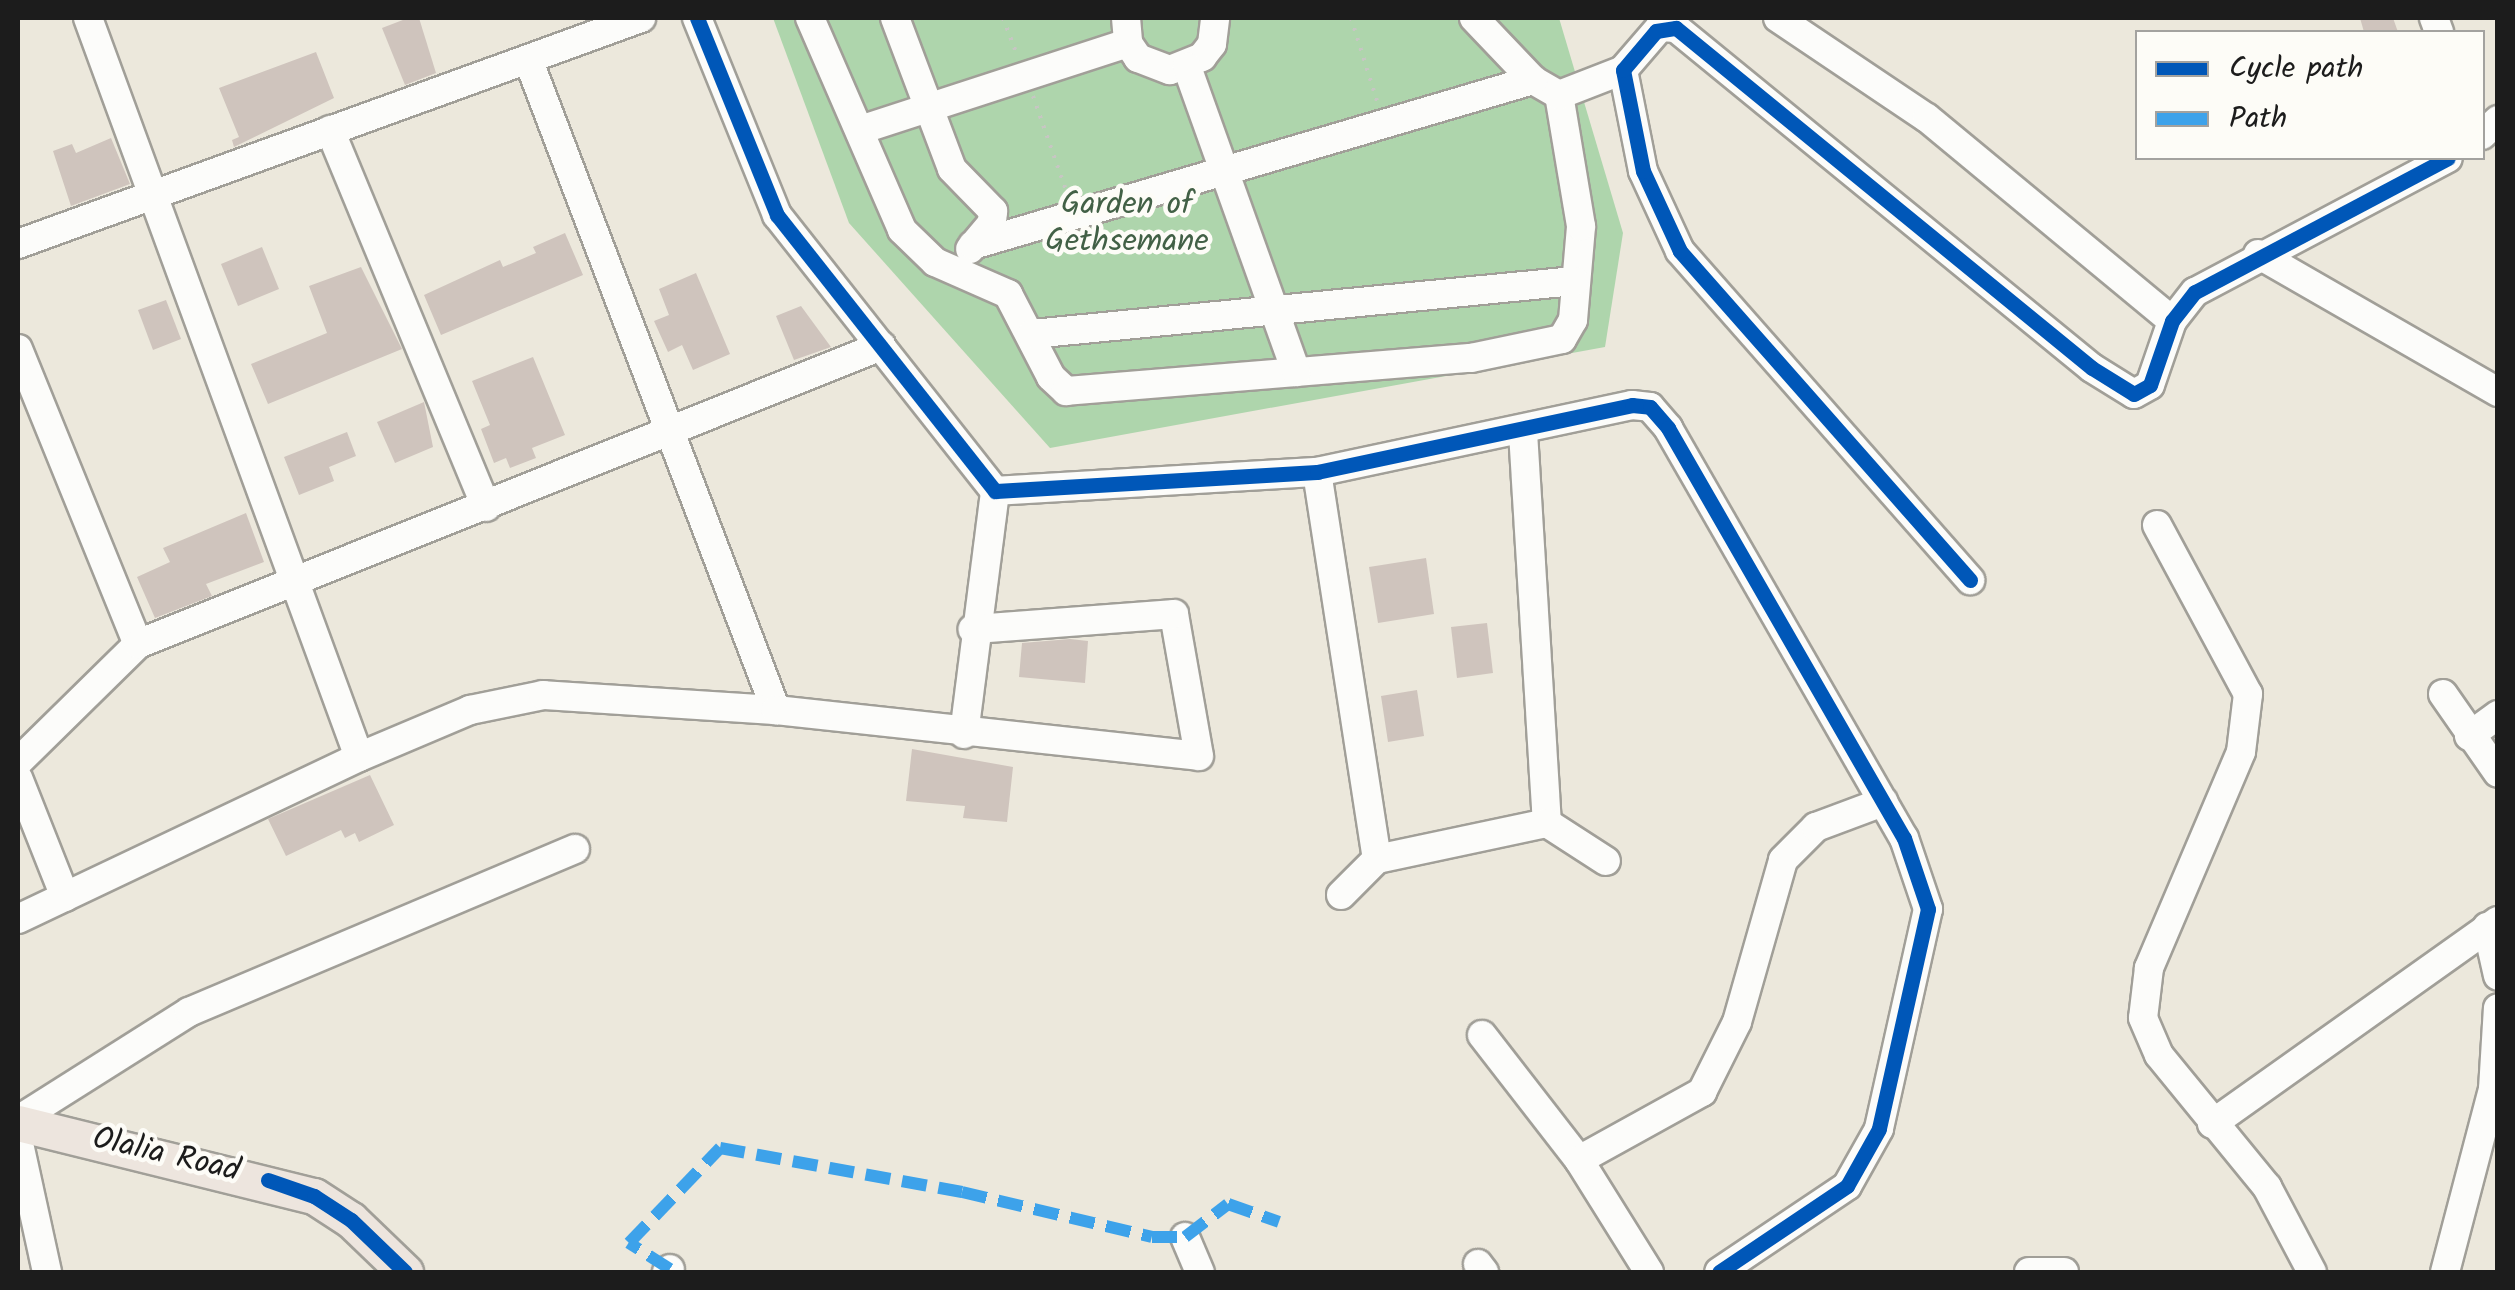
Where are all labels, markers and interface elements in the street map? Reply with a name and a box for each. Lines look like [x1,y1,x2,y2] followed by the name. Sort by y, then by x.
[2135,30,2485,160] legend
[2229,45,2363,93] text: Cycle path
[2229,95,2287,143] text: Path
[1045,187,1209,262] park label: Garden of Gethsemane
[89,1120,243,1192] street label: Olalia Road

